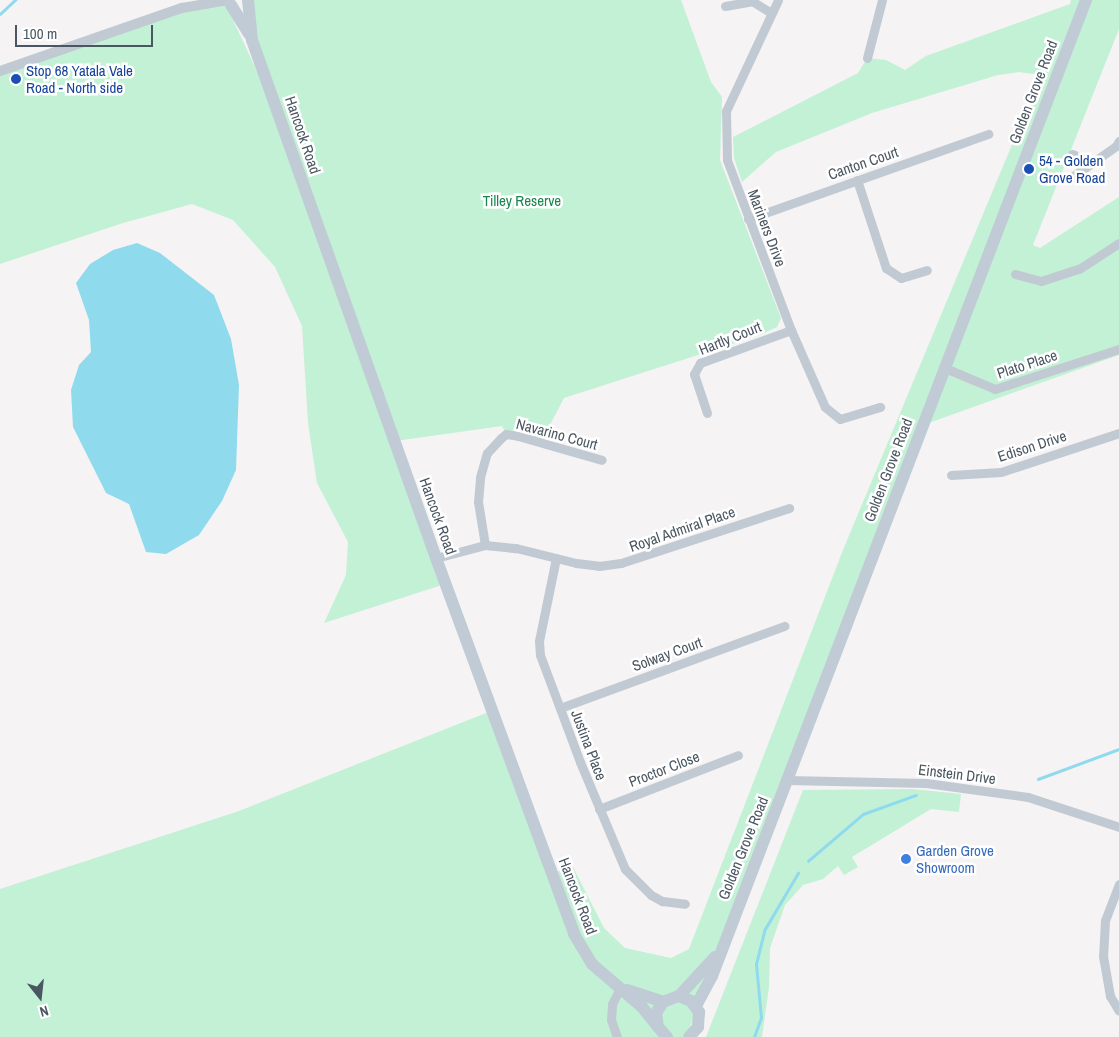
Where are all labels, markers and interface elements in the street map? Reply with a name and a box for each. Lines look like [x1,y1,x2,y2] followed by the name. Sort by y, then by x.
[18,15,155,47] scale bar
[23,23,57,44] text: 100 m
[1005,38,1061,146] street label: Golden Grove Road
[26,61,133,96] place label: Stop 68 Yatala Vale Road - North side
[10,73,22,85] marker: Stop 68 Yatala Vale Road - North side
[281,94,325,176] street label: Hancock Road
[825,143,901,183] street label: Canton Court
[1039,151,1105,186] place label: 54 - Golden Grove Road
[1023,163,1035,175] marker: 54 - Golden Grove Road
[744,187,790,269] street label: Mariners Drive
[483,192,561,210] park label: Tilley Reserve
[696,317,764,359] street label: Hartly Court
[995,346,1059,382] street label: Plato Place
[514,415,600,453] street label: Navarino Court
[860,416,916,524] street label: Golden Grove Road
[995,426,1069,466] street label: Edison Drive
[416,475,460,557] street label: Hancock Road
[626,502,738,556] street label: Royal Admiral Place
[630,633,704,675] street label: Solway Court
[567,707,611,783] street label: Justina Place
[626,747,702,791] street label: Proctor Close
[917,760,997,788] street label: Einstein Drive
[714,794,772,902] street label: Golden Grove Road
[916,841,994,876] place label: Garden Grove Showroom
[900,853,912,865] marker: Garden Grove Showroom
[555,855,601,937] street label: Hancock Road
[15,972,65,1022] north arrow
[38,1002,51,1021] text: N

